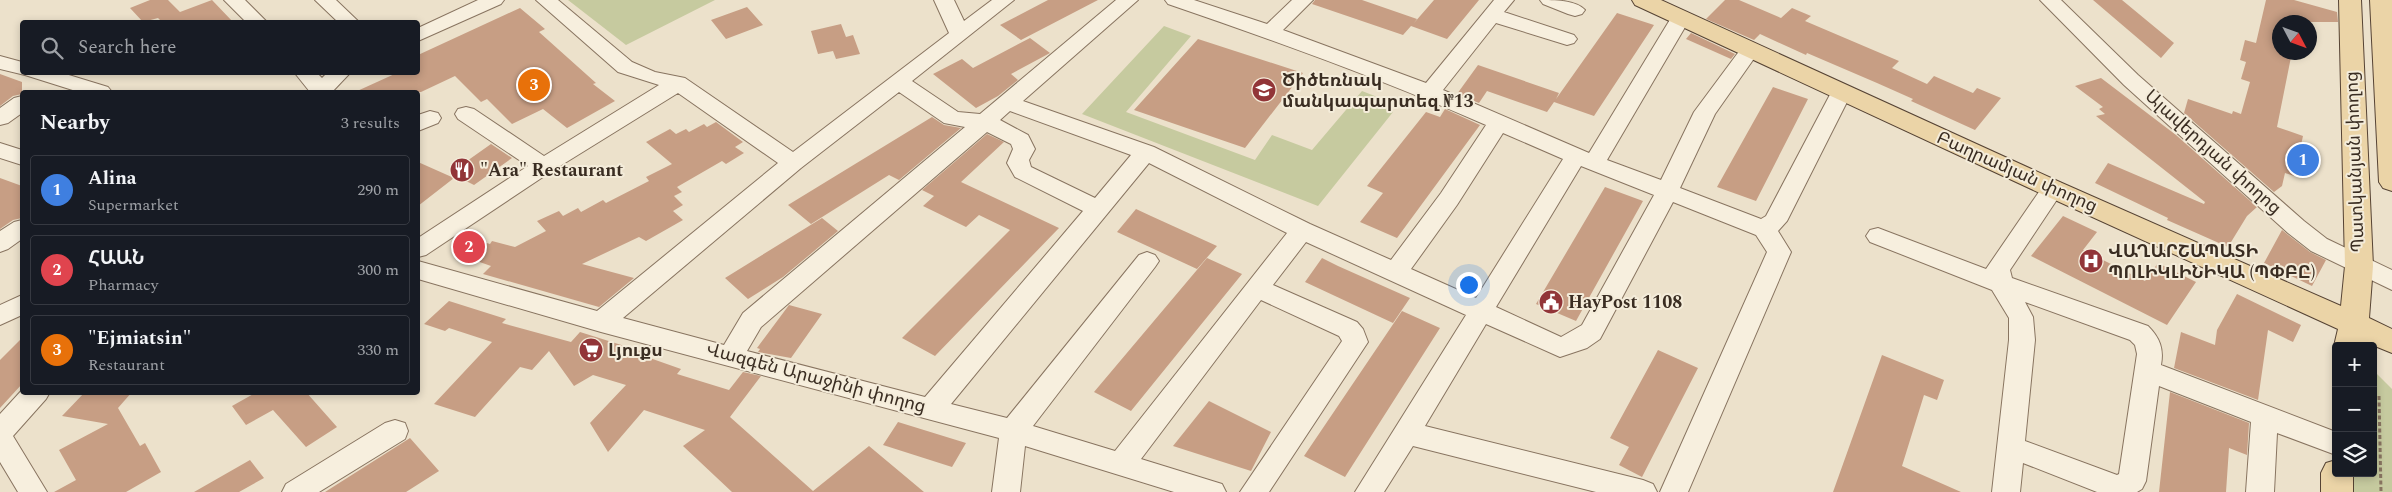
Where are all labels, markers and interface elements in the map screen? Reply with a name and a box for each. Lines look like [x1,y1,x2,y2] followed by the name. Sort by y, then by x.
[2272,15,2317,60] north arrow
[20,20,420,75] search box
[78,33,177,62] text: Search here
[38,34,66,62] icon: search
[518,66,550,104] pin: 3
[1282,67,1474,115] place label: Ծիծեռնակ մանկապարտեզ №13
[2338,71,2372,253] street label: Պատկանյան փողոց
[1251,77,1277,103] school or university icon: Ծիծեռնակ մանկապարտեզ №13
[2139,83,2287,221] street label: Ալավերդյան փողոց
[40,107,110,139] text: Nearby
[341,111,400,135] text: 3 results
[1932,124,2102,220] street label: Բաղրամյան փողոց
[2287,141,2319,179] pin: 1
[449,157,475,183] restaurant icon: "Ara" Restaurant
[480,157,623,184] place label: "Ara" Restaurant
[88,164,137,193] text: Alina
[53,178,61,202] text: 1
[357,178,399,202] text: 290 m
[88,193,179,217] text: Supermarket
[453,228,485,266] pin: 2
[2108,238,2315,286] place label: ՎԱՂԱՐՇԱՊԱՏԻ ՊՈԼԻԿԼԻՆԻԿԱ (ՊՓԲԸ)
[88,244,144,273] text: ՀԱԱՆ
[2078,248,2104,274] hospital icon: ՎԱՂԱՐՇԱՊԱՏԻ ՊՈԼԻԿԼԻՆԻԿԱ (ՊՓԲԸ)
[53,258,61,282] text: 2
[357,258,399,282] text: 300 m
[1456,272,1482,298] your location
[88,273,158,297] text: Pharmacy
[1538,289,1564,315] public building icon: HayPost 1108
[1568,289,1682,316] place label: HayPost 1108
[88,324,191,353] text: "Ejmiatsin"
[703,336,929,420] street label: Վազգեն Արաջինի փողոց
[578,337,604,363] supermarket icon: Լյուքս
[608,337,663,364] place label: Լյուքս
[53,338,61,362] text: 3
[357,338,399,362] text: 330 m
[2332,342,2377,477] map controls
[2332,342,2377,387] button: +
[88,353,165,377] text: Restaurant
[2332,387,2377,432] button: −
[2332,432,2377,477] button: layers

